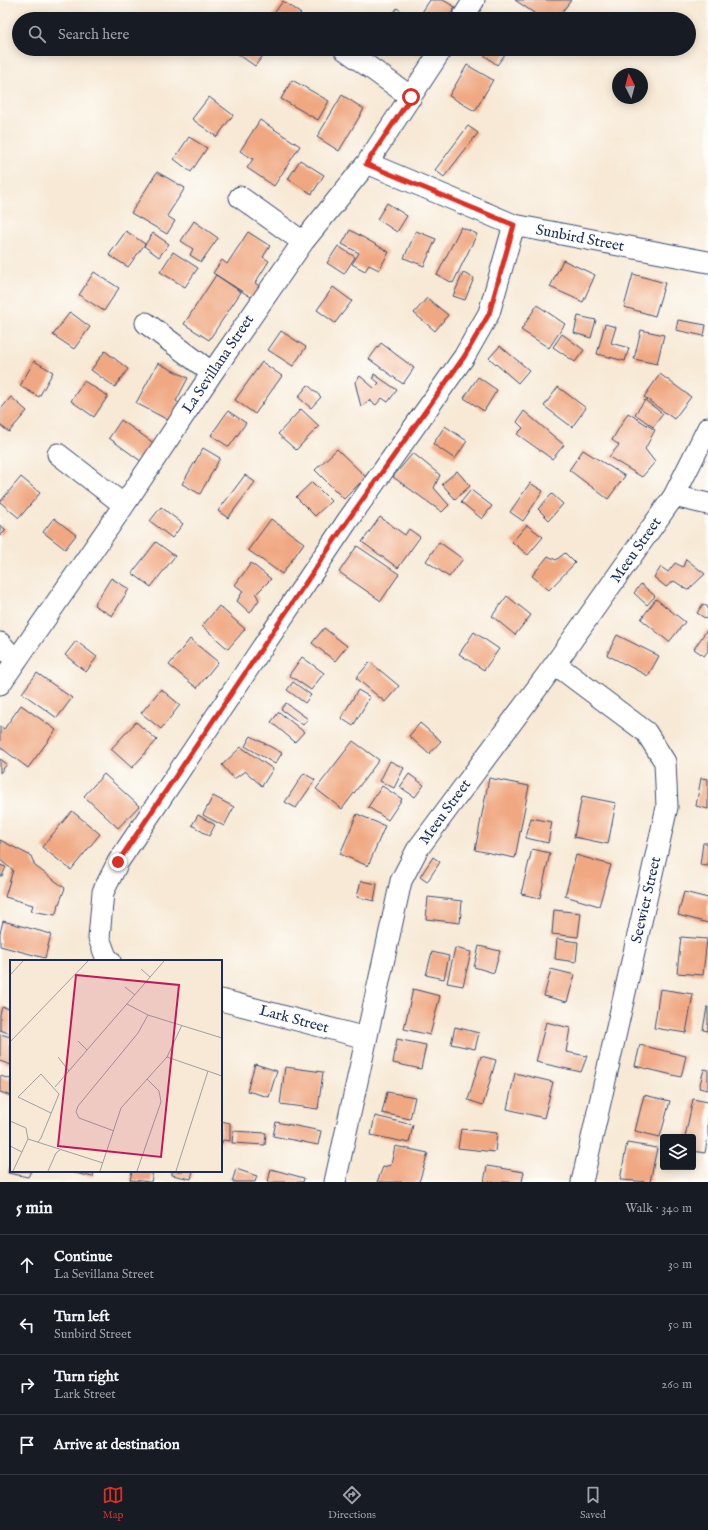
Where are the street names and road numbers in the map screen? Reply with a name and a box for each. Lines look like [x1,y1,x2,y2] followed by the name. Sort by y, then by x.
[534,220,626,256] street label: Sunbird Street
[178,311,258,417] street label: La Sevillana Street
[606,513,666,587] street label: Meeu Street
[415,776,475,848] street label: Meeu Street
[627,855,665,945] street label: Seewier Street
[257,1001,331,1037] street label: Lark Street

